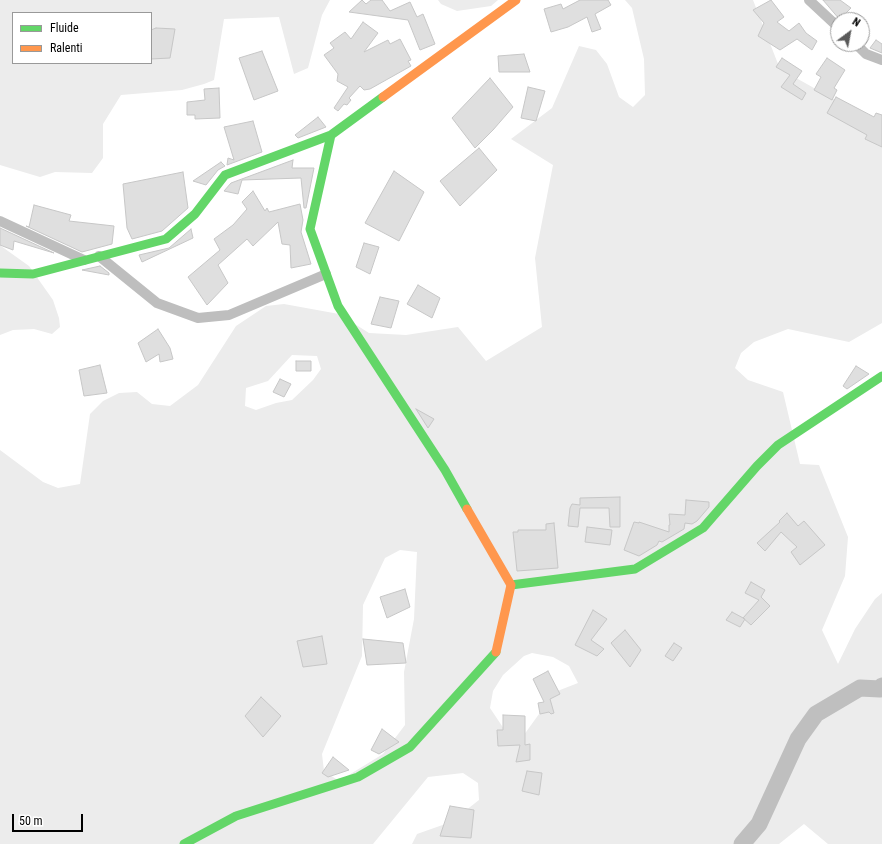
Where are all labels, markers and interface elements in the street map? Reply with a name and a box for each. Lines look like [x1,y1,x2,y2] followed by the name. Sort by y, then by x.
[12,12,152,64] legend
[830,12,870,52] north arrow
[850,15,862,30] text: N
[50,21,79,35] text: Fluide
[50,41,83,55] text: Ralenti
[14,806,85,832] scale bar
[19,814,43,828] text: 50 m

